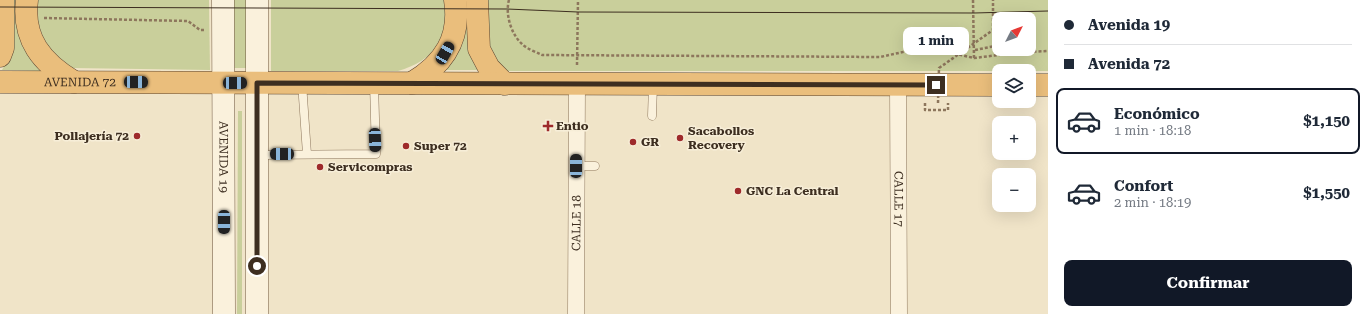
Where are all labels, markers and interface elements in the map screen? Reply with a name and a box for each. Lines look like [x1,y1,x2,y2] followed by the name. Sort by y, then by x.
[992,12,1036,56] north arrow
[992,12,1036,212] map controls
[1088,16,1170,34] text: Avenida 19
[903,27,969,55] callout: 1 min
[918,33,954,48] text: 1 min
[434,40,456,66] car
[1088,55,1170,73] text: Avenida 72
[992,64,1036,108] button: layers
[44,75,116,89] street label: AVENIDA 72
[124,76,148,88] car
[927,76,945,94] route end
[223,77,247,89] car
[1066,103,1102,139] icon: car
[1114,105,1200,123] text: Económico
[1303,112,1350,130] text: $1,150
[992,116,1036,160] button: +
[556,119,589,133] place label: Entio
[216,121,231,193] street label: AVENIDA 19
[543,121,553,131] marker: Entio
[1114,123,1191,138] text: 1 min · 18:18
[688,124,754,152] place label: Sacabollos Recovery
[369,128,381,152] car
[55,129,129,143] place label: Pollajería 72
[132,131,142,141] marker: Pollajería 72
[675,133,685,143] marker: Sacabollos Recovery
[641,135,659,149] place label: GR
[628,137,638,147] marker: GR
[414,139,467,153] place label: Super 72
[401,141,411,151] marker: Super 72
[270,148,294,160] car
[570,154,582,178] car
[328,160,412,174] place label: Servicompras
[315,162,325,172] marker: Servicompras
[992,168,1036,212] button: −
[891,171,906,227] street label: CALLE 17
[1066,175,1102,211] icon: car
[1114,177,1173,195] text: Confort
[746,184,839,198] place label: GNC La Central
[1303,184,1350,202] text: $1,550
[733,186,743,196] marker: GNC La Central
[569,195,584,251] street label: CALLE 18
[1114,195,1191,210] text: 2 min · 18:19
[218,210,230,234] car
[248,257,266,275] route start
[1064,260,1352,306] button: Confirmar

